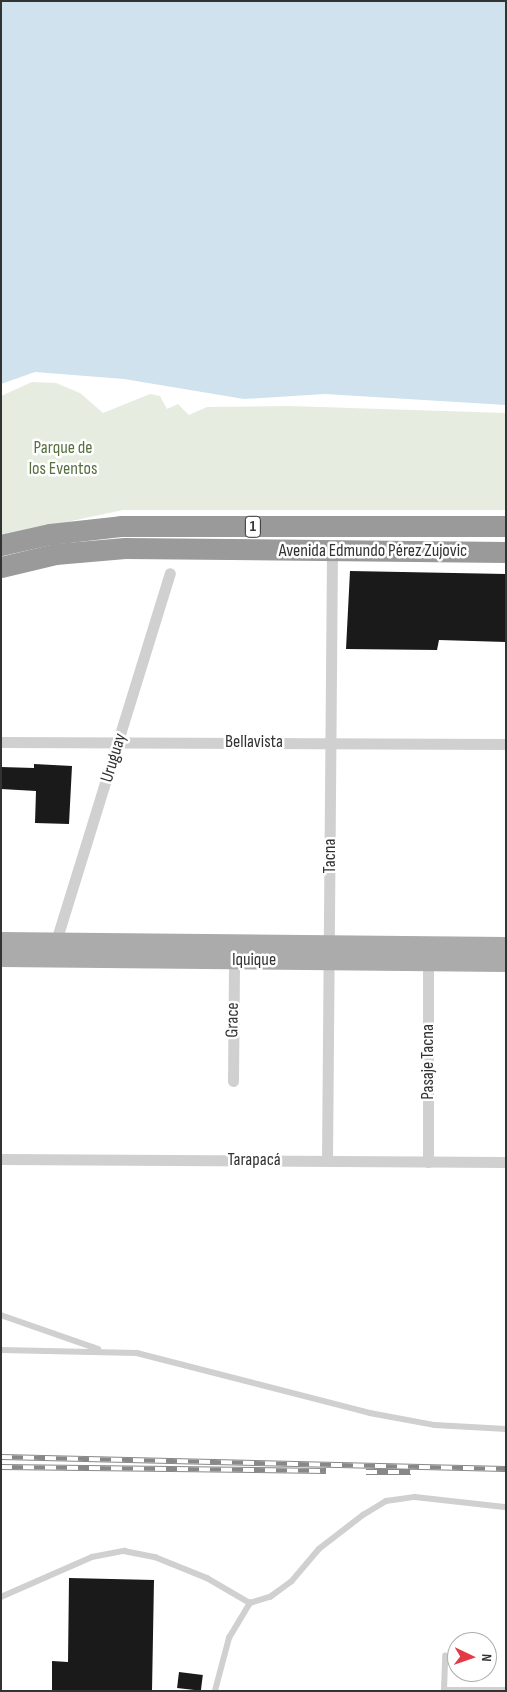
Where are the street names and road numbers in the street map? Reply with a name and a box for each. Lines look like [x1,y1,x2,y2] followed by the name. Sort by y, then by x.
[244,514,262,540] road number: 1
[279,540,467,562] street label: Avenida Edmundo Pérez Zujovic
[96,731,132,785] street label: Uruguay
[225,731,283,753] street label: Bellavista
[319,839,341,873] street label: Tacna
[232,949,276,971] street label: Iquique
[222,1002,244,1038] street label: Grace
[417,1024,439,1100] street label: Pasaje Tacna
[227,1149,281,1171] street label: Tarapacá

